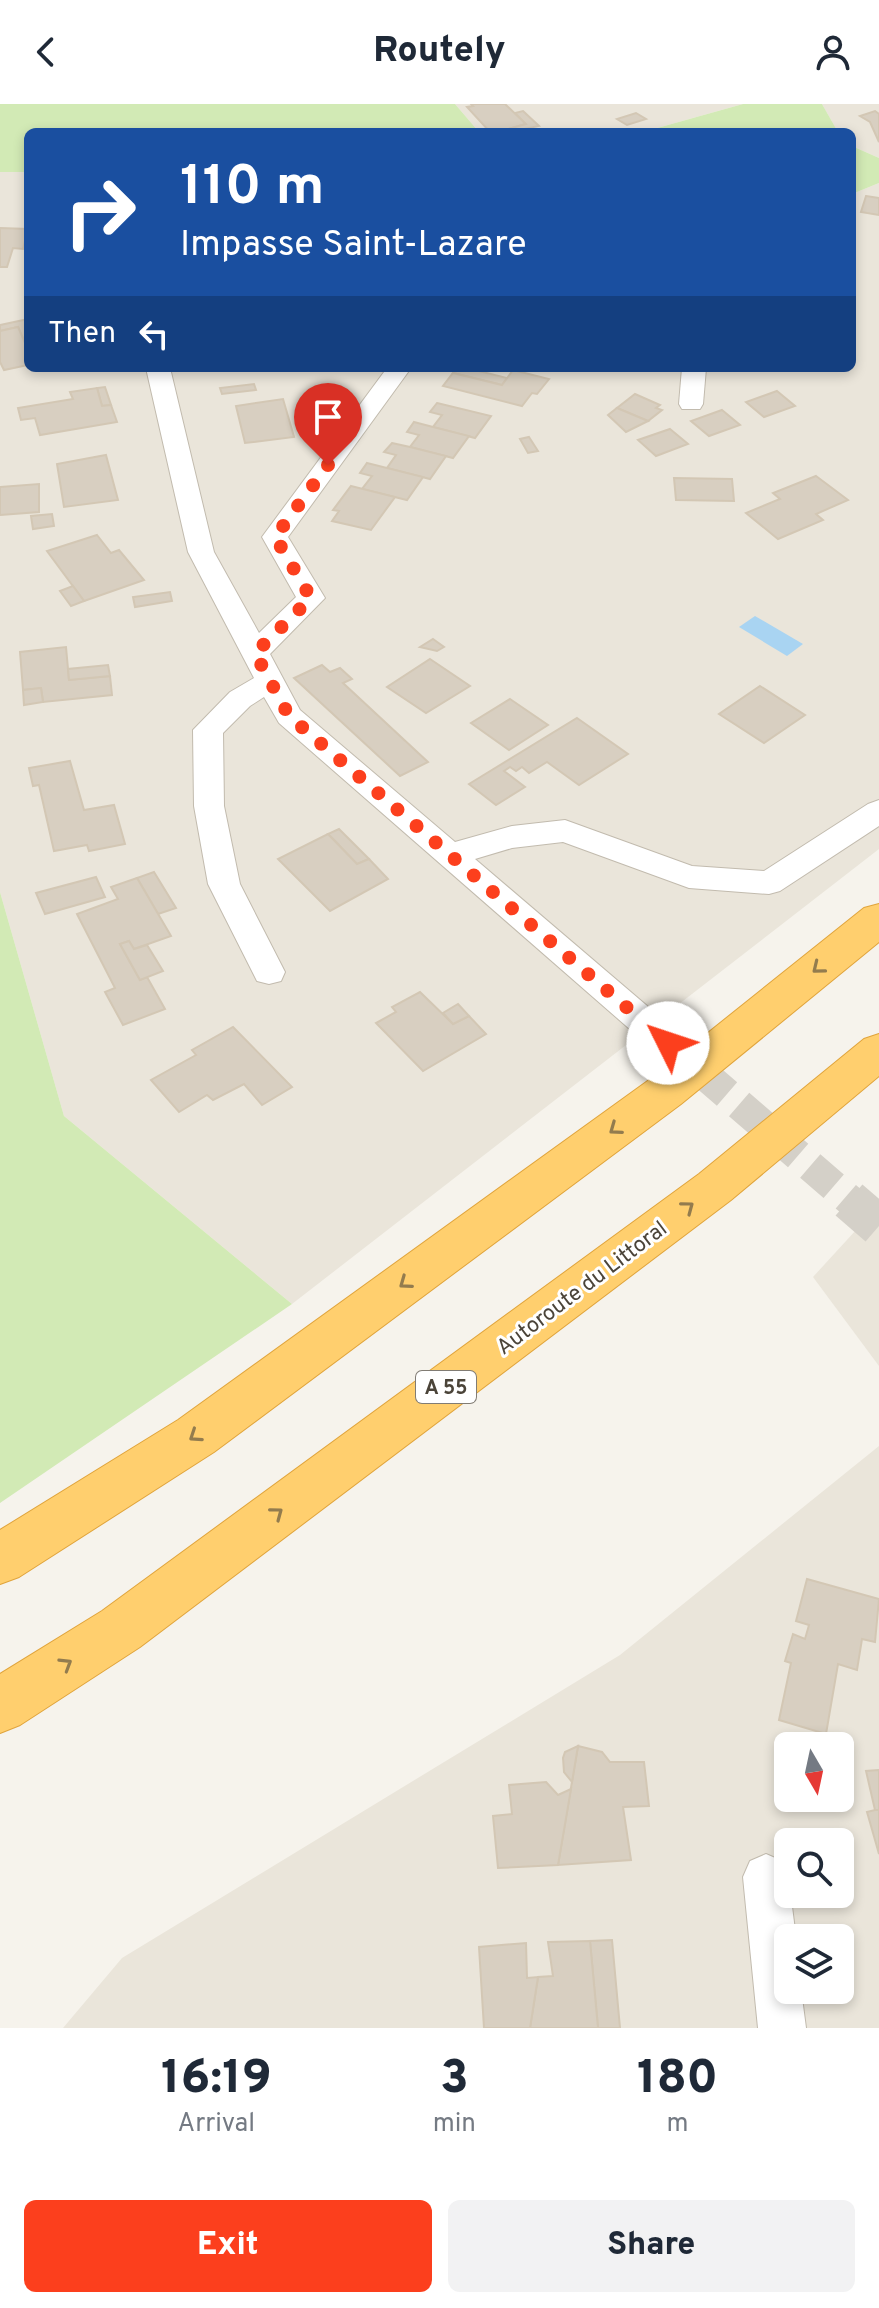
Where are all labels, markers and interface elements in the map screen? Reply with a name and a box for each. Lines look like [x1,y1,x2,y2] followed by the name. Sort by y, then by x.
[373,29,506,75] text: Routely
[24,30,68,74] icon: back
[811,30,855,74] icon: person
[180,154,325,224] text: 110 m
[48,160,152,264] icon: right
[180,223,527,269] text: Impasse Saint-Lazare
[132,312,176,356] icon: left
[48,316,116,353] text: Then
[294,383,362,465] pin
[306,395,350,439] icon: arrive
[813,958,828,973] one-way arrow
[626,1001,710,1085] position arrow
[609,1119,623,1134] one-way arrow
[679,1203,694,1217] one-way arrow
[492,1216,673,1362] street label: Autoroute du Littoral
[399,1273,414,1288] one-way arrow
[416,1371,476,1403] road number: A 55
[190,1426,204,1441] one-way arrow
[269,1508,283,1522] one-way arrow
[57,1658,72,1673] one-way arrow
[774,1732,854,1812] north arrow
[774,1732,854,2004] map controls
[774,1828,854,1908] button: search
[774,1924,854,2004] button: layers
[161,2050,272,2110] text: 16:19
[440,2050,469,2110] text: 3
[637,2050,718,2110] text: 180
[178,2108,255,2141] text: Arrival
[433,2108,476,2141] text: min
[666,2108,688,2141] text: m
[24,2200,432,2292] button: Exit
[448,2200,855,2292] button: Share

